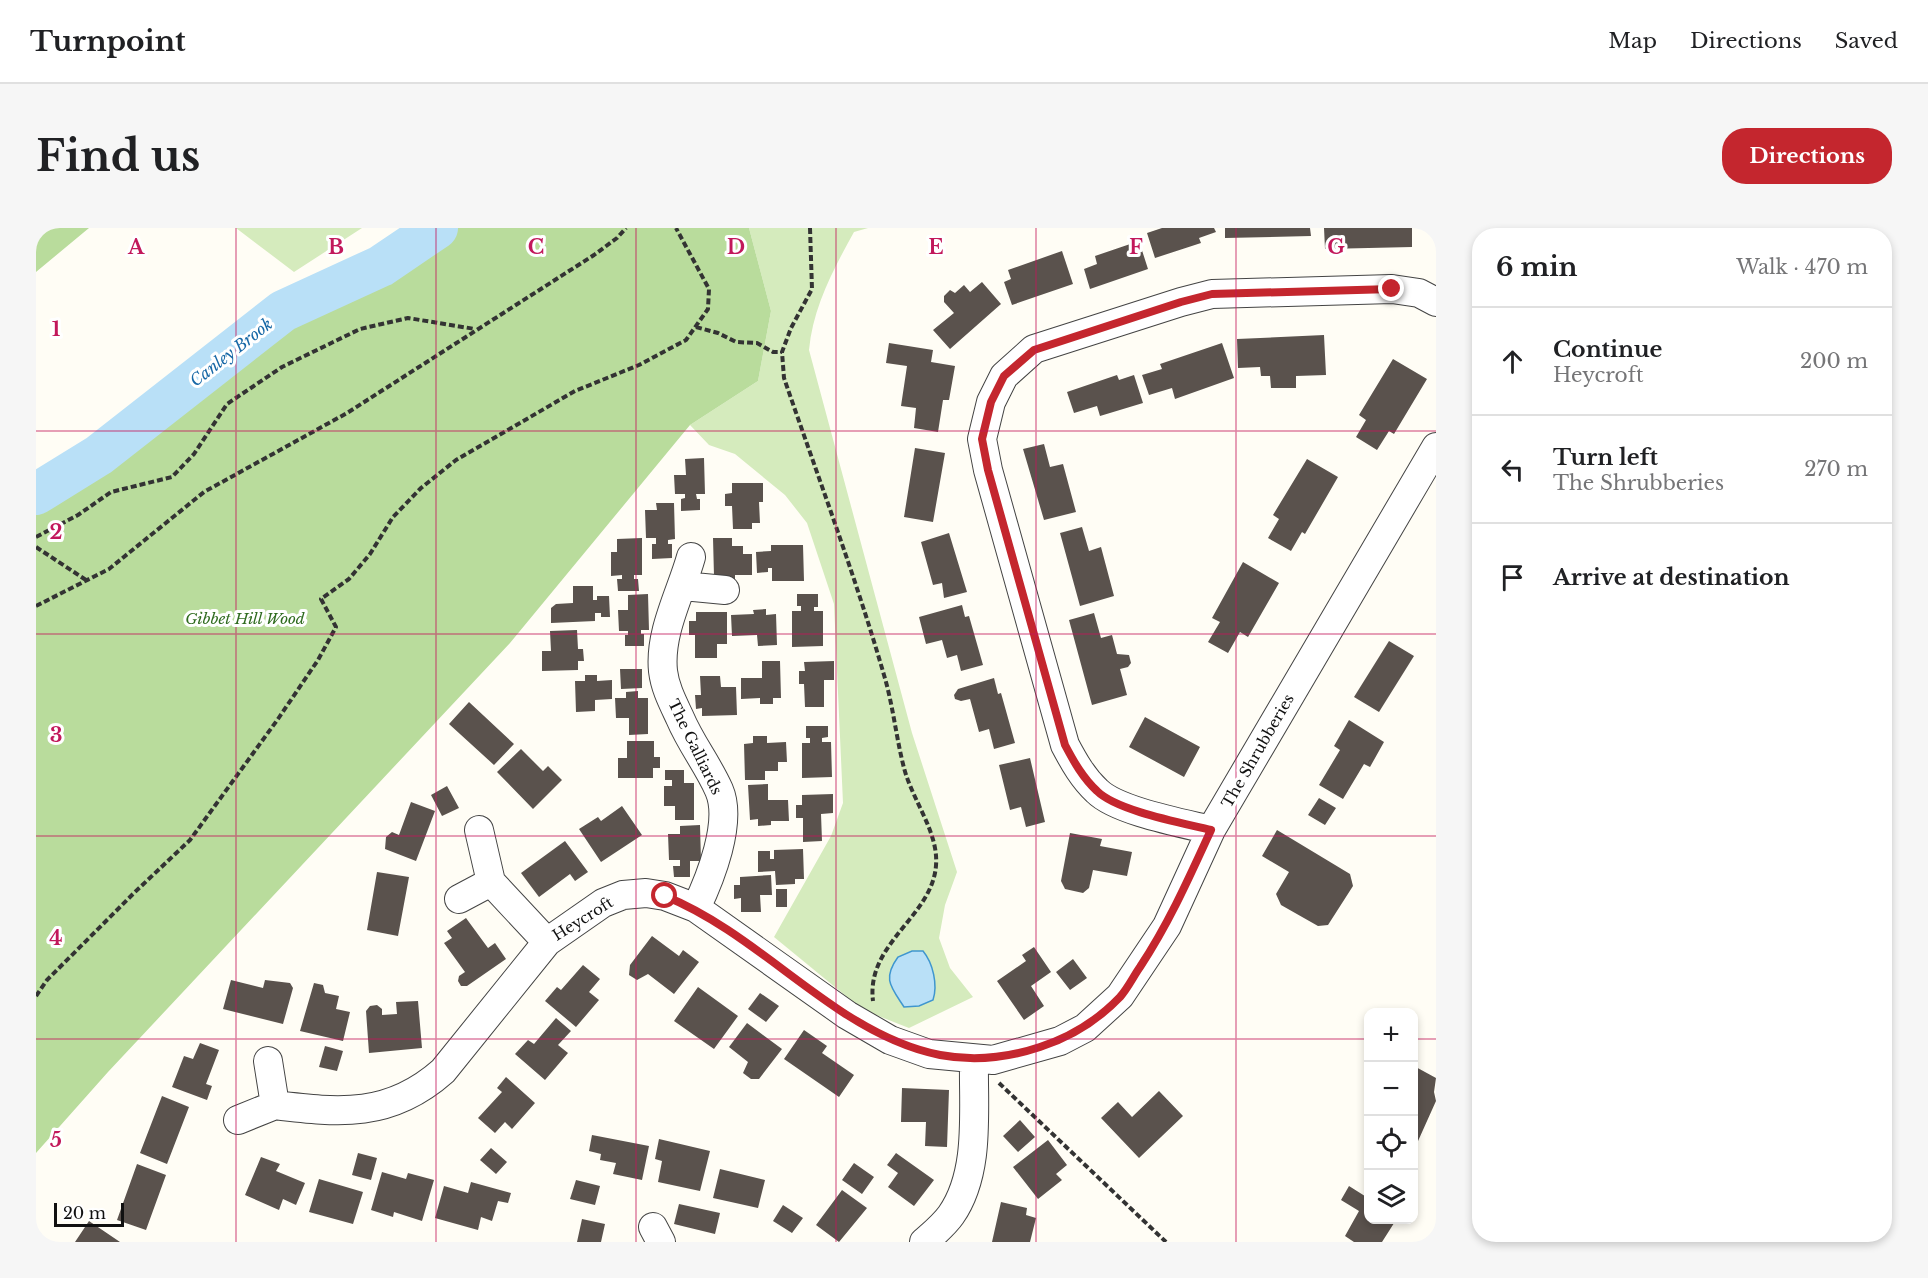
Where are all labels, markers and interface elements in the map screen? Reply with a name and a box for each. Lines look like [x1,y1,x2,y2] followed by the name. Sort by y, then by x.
[30,24,186,59] text: Turnpoint
[1608,28,1657,54] text: Map
[1690,28,1802,54] text: Directions
[1835,28,1898,54] text: Saved
[1722,128,1892,184] button: Directions
[36,130,200,182] text: Find us
[127,235,145,259] text: A
[328,235,344,259] text: B
[528,235,544,259] text: C
[727,235,745,259] text: D
[928,235,944,259] text: E
[1129,235,1143,259] text: F
[1327,235,1345,259] text: G
[1496,251,1577,283] text: 6 min
[1736,255,1868,279] text: Walk · 470 m
[1378,275,1404,301] route end
[186,314,276,390] water label: Canley Brook
[52,317,61,341] text: 1
[1553,336,1662,363] text: Continue
[1496,345,1529,378] icon: ahead
[1800,349,1868,373] text: 200 m
[1553,363,1643,387] text: Heycroft
[1553,444,1658,471] text: Turn left
[1496,453,1529,486] icon: left
[1804,457,1868,481] text: 270 m
[1553,471,1724,495] text: The Shrubberies
[49,520,63,544] text: 2
[1496,561,1529,594] icon: arrive
[1553,564,1790,591] text: Arrive at destination
[185,609,305,628] park label: Gibbet Hill Wood
[1217,690,1298,811] street label: The Shrubberies
[664,696,727,798] street label: The Galliards
[50,723,62,747] text: 3
[651,882,677,908] route start
[549,892,617,945] street label: Heycroft
[49,926,63,950] text: 4
[1364,1008,1418,1224] map controls
[1364,1008,1418,1062] button: +
[1364,1062,1418,1116] button: −
[1364,1116,1418,1170] button: locate
[50,1128,62,1152] text: 5
[1364,1170,1418,1224] button: layers
[54,1200,124,1228] scale bar
[63,1203,106,1223] text: 20 m

